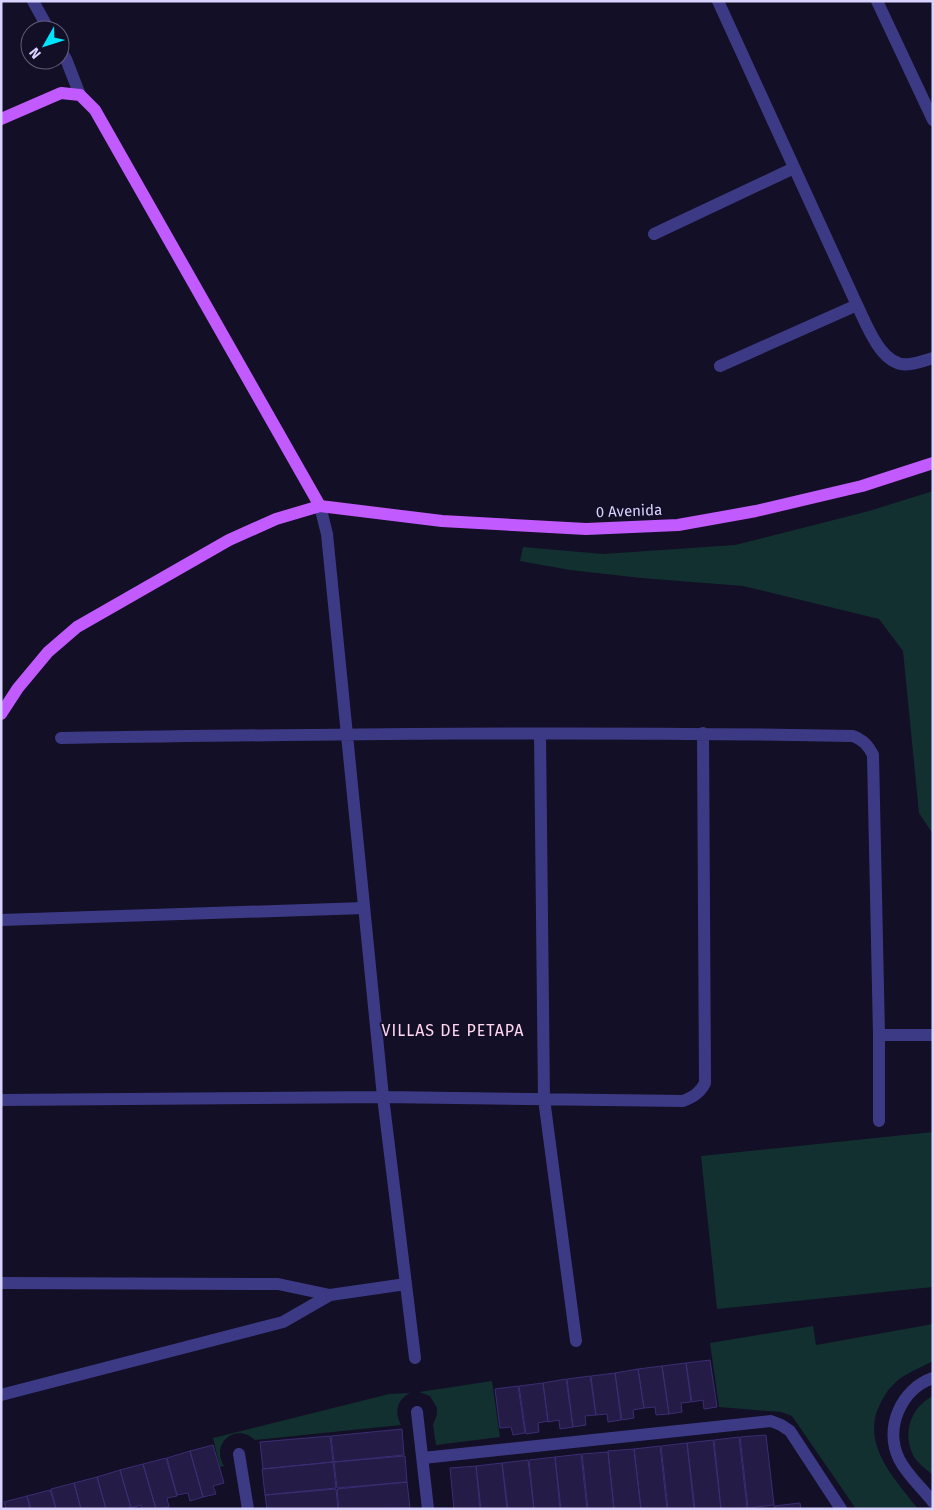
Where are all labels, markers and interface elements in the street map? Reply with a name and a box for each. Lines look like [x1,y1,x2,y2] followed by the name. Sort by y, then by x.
[20,20,70,70] north arrow
[26,44,45,62] text: N
[595,501,663,521] street label: 0 Avenida
[382,1021,524,1040] district label: VILLAS DE PETAPA

